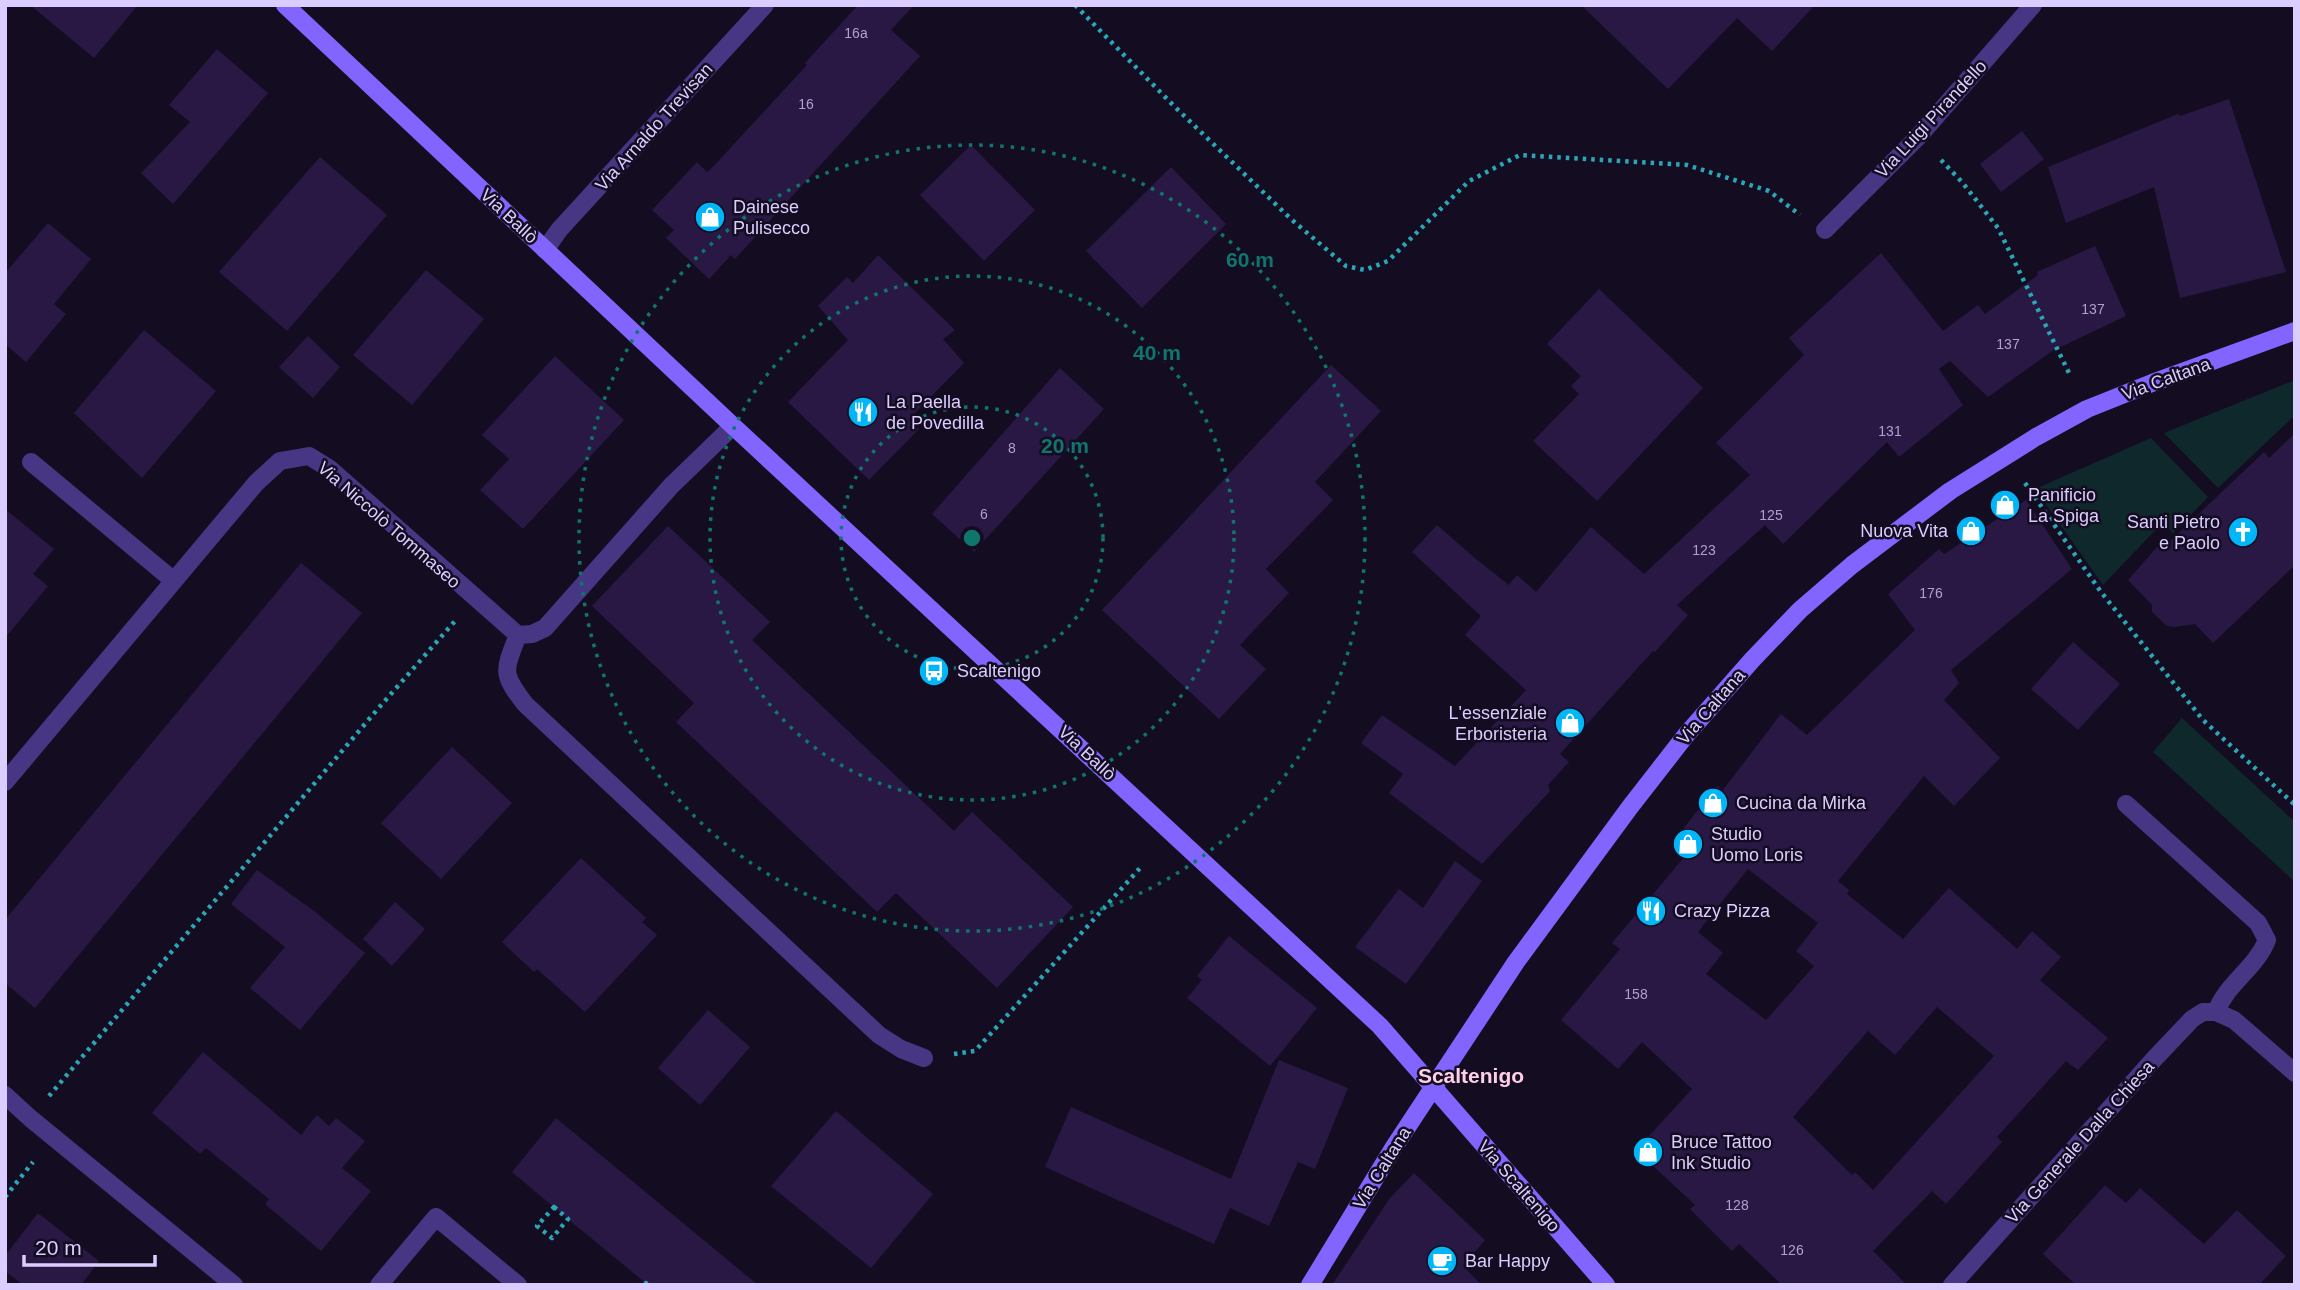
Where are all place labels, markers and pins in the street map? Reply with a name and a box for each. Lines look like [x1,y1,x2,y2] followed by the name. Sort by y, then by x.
[733,197,810,238] place label: Dainese Pulisecco
[693,200,727,234] shop icon: Dainese Pulisecco
[886,392,985,433] place label: La Paella de Povedilla
[846,395,880,429] restaurant icon: La Paella de Povedilla
[2028,485,2100,526] place label: Panificio La Spiga
[1988,488,2022,522] shop icon: Panificio La Spiga
[2127,512,2220,553] place label: Santi Pietro e Paolo
[1954,514,1988,548] shop icon: Nuova Vita
[2226,515,2260,549] church icon: Santi Pietro e Paolo
[1860,521,1949,541] place label: Nuova Vita
[960,526,984,550] centre of rings
[917,654,951,688] bus stop icon: Scaltenigo
[957,661,1041,681] place label: Scaltenigo
[1449,703,1548,744] place label: L'essenziale Erboristeria
[1553,706,1587,740] shop icon: L'essenziale Erboristeria
[1696,786,1730,820] shop icon: Cucina da Mirka
[1736,793,1867,813] place label: Cucina da Mirka
[1711,824,1803,865] place label: Studio Uomo Loris
[1671,827,1705,861] shop icon: Studio Uomo Loris
[1634,894,1668,928] restaurant icon: Crazy Pizza
[1674,901,1771,921] place label: Crazy Pizza
[1671,1132,1772,1173] place label: Bruce Tattoo Ink Studio
[1631,1135,1665,1169] shop icon: Bruce Tattoo Ink Studio
[1425,1244,1459,1278] cafe icon: Bar Happy
[1465,1251,1550,1271] place label: Bar Happy

